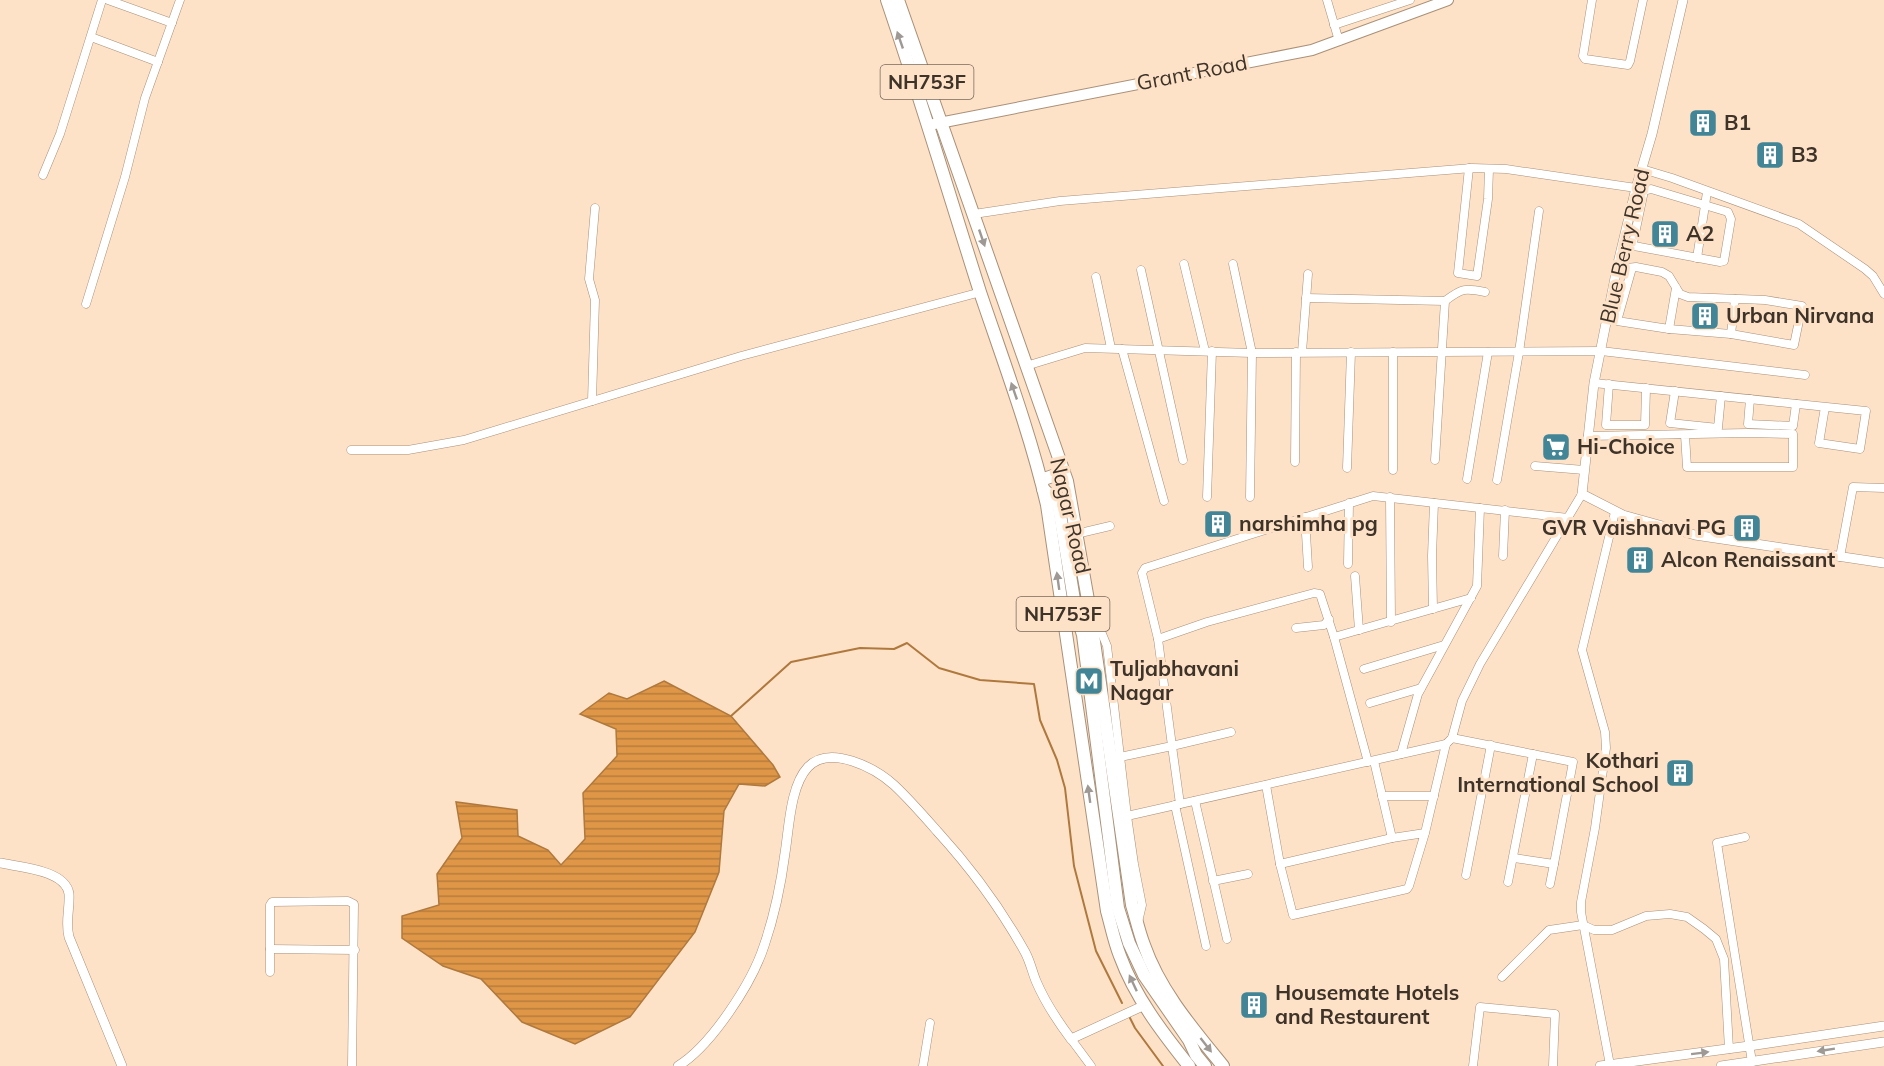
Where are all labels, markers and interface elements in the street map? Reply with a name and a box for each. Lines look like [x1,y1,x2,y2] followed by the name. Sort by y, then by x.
[895,31,905,49] one-way arrow
[1134,49,1249,95] street label: Grant Road
[880,65,974,99] road number: NH753F
[1687,107,1719,139] building icon: B1
[1724,109,1751,135] place label: B1
[1754,139,1786,171] building icon: B3
[1791,141,1818,167] place label: B3
[1594,166,1654,326] street label: Blue Berry Road
[1649,218,1681,250] building icon: A2
[1686,220,1714,246] place label: A2
[978,229,988,247] one-way arrow
[1689,300,1721,332] building icon: Urban Nirvana
[1726,302,1874,328] place label: Urban Nirvana
[1009,382,1018,400] one-way arrow
[1540,431,1572,463] supermarket icon: Hi-Choice
[1577,433,1675,459] place label: Hi-Choice
[1045,455,1097,576] street label: Nagar Road
[1202,508,1234,540] building icon: narshimha pg
[1239,510,1378,536] place label: narshimha pg
[1731,512,1763,544] building icon: GVR Vaishnavi PG
[1542,514,1726,540] place label: GVR Vaishnavi PG
[1624,544,1656,576] building icon: Alcon Renaissant
[1661,546,1835,572] place label: Alcon Renaissant
[1053,571,1062,590] one-way arrow
[1016,597,1110,631] road number: NH753F
[1110,655,1239,705] place label: Tuljabhavani Nagar
[1073,665,1105,697] metro station icon: Tuljabhavani Nagar
[1457,747,1659,797] place label: Kothari International School
[1664,757,1696,789] building icon: Kothari International School
[1085,785,1094,804] one-way arrow
[1128,975,1137,992] one-way arrow
[1275,979,1459,1029] place label: Housemate Hotels and Restaurent
[1238,989,1270,1021] building icon: Housemate Hotels and Restaurent
[1200,1037,1213,1053] one-way arrow
[1817,1046,1836,1055] one-way arrow
[1690,1048,1709,1058] one-way arrow

